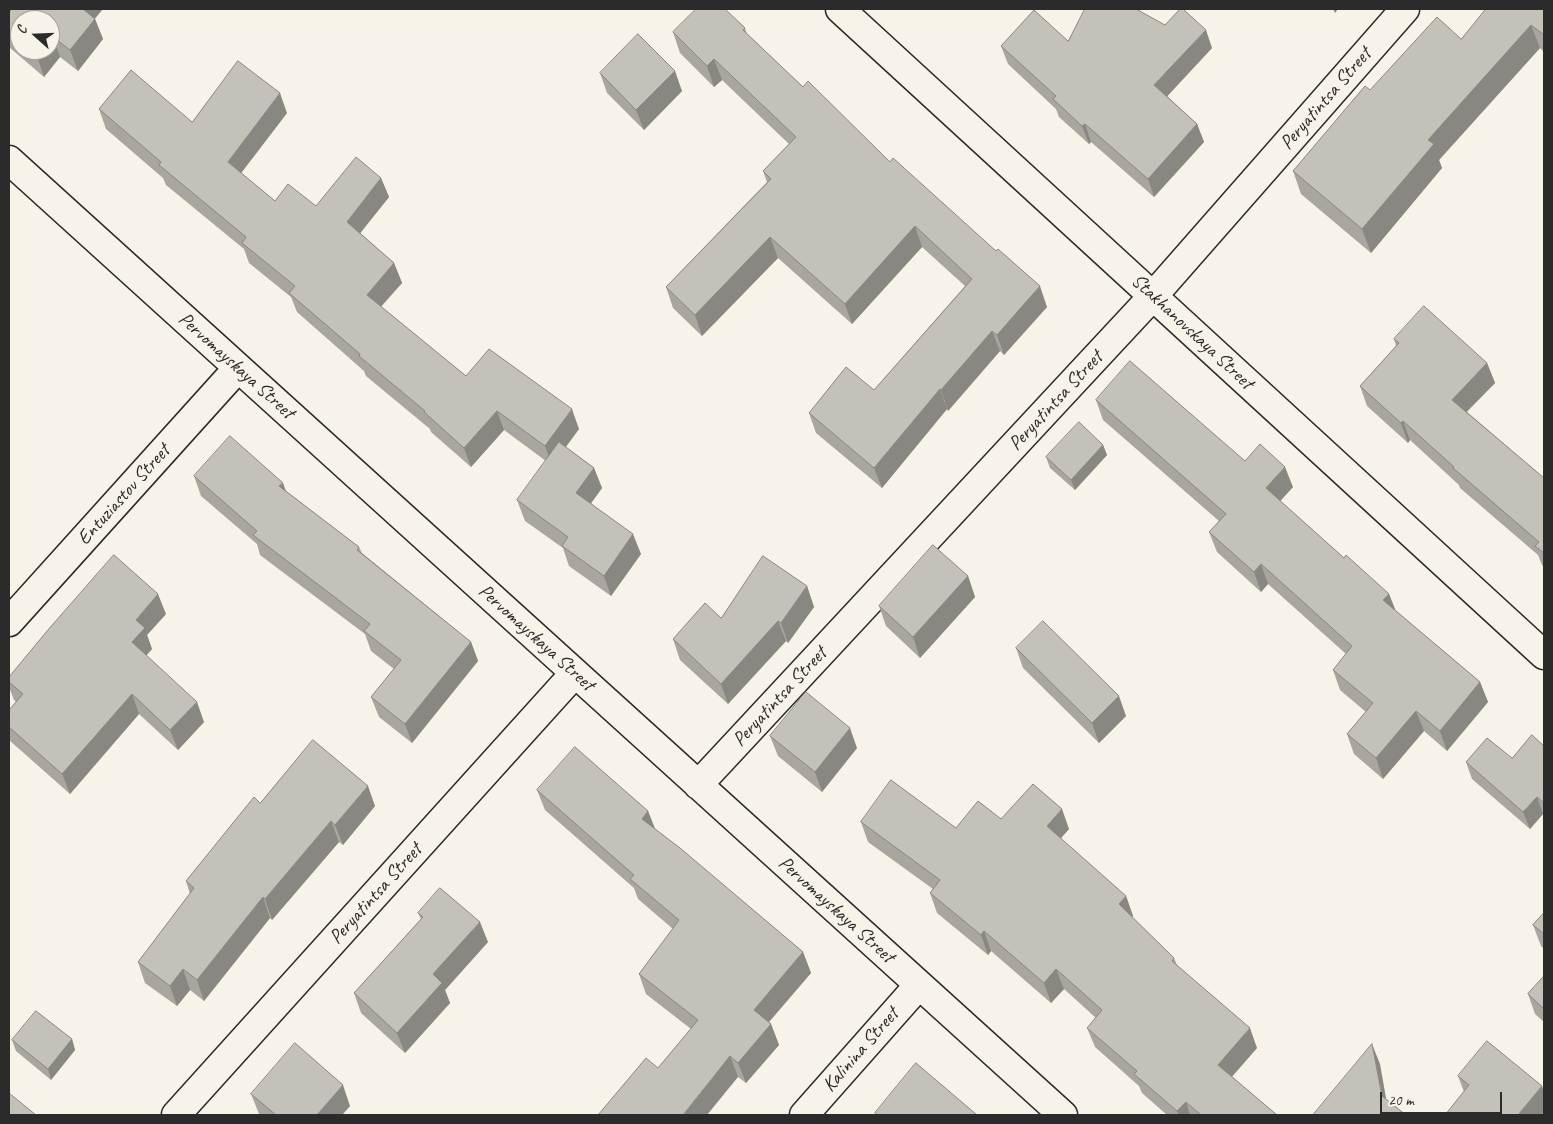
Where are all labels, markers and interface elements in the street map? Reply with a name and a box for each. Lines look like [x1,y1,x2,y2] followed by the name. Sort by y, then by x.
[10,10,60,60] north arrow
[12,24,31,36] text: С
[1275,43,1377,155] street label: Peryatintsa Street
[1126,269,1258,395] street label: Stakhanovskaya Street
[173,308,299,424] street label: Pervomayskaya Street
[1004,346,1108,456] street label: Peryatintsa Street
[72,440,176,550] street label: Entuziastov Street
[473,580,599,696] street label: Pervomayskaya Street
[728,642,832,752] street label: Peryatintsa Street
[324,839,428,949] street label: Peryatintsa Street
[773,852,899,968] street label: Pervomayskaya Street
[818,1003,904,1097] street label: Kalinina Street
[1383,1082,1506,1114] scale bar
[1388,1091,1414,1110] text: 20 m

